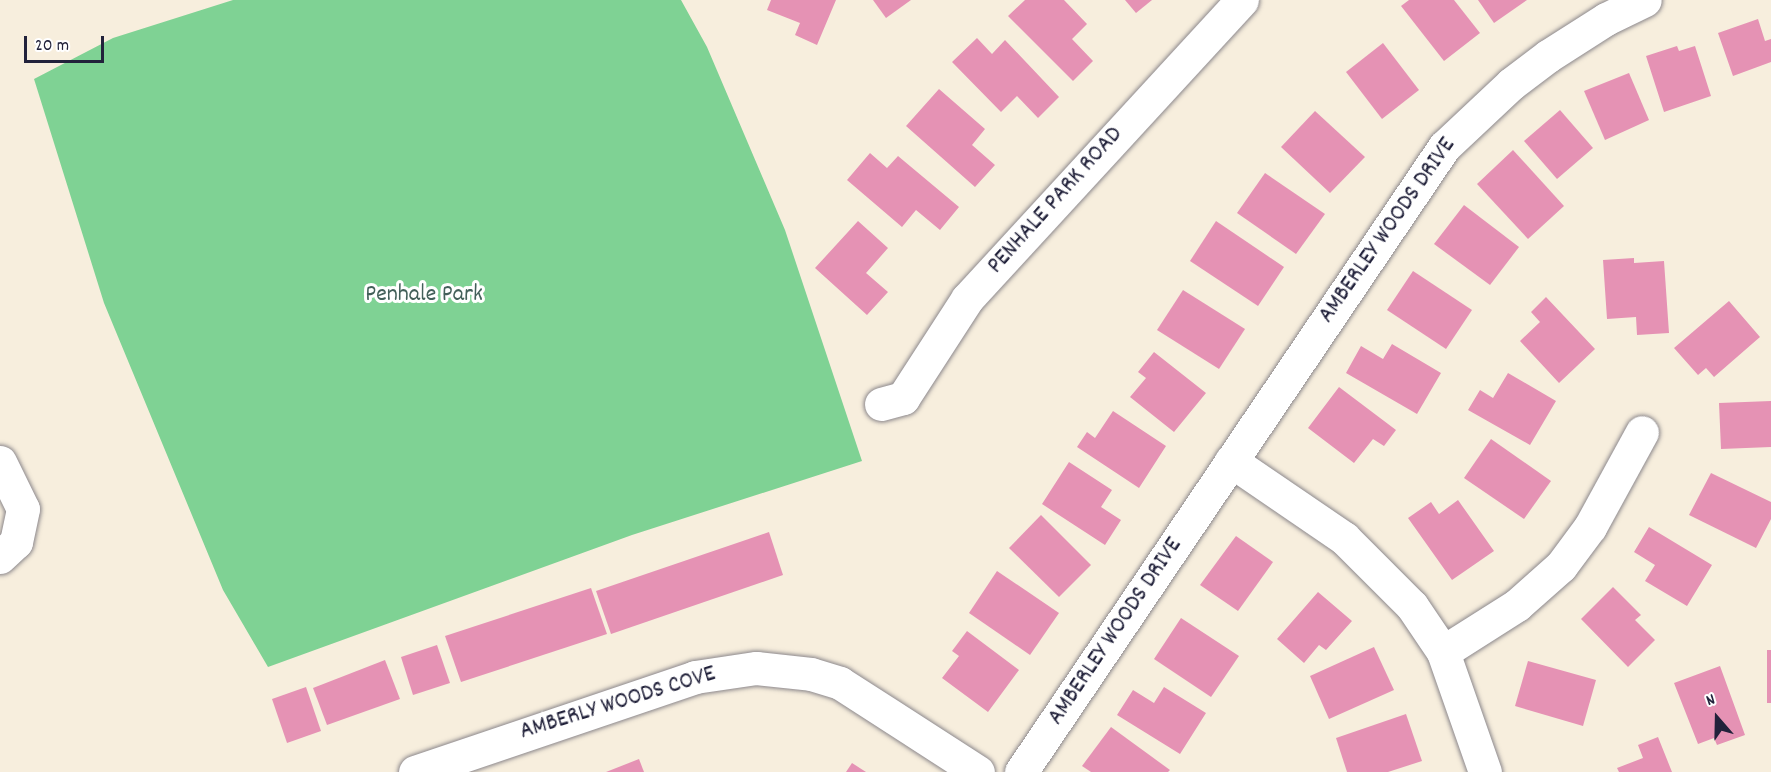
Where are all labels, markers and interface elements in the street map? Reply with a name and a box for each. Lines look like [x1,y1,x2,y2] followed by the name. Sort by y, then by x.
[27,24,106,62] scale bar
[35,34,69,59] text: 20 m
[982,121,1130,281] street label: PENHALE PARK ROAD
[1313,133,1463,329] street label: AMBERLEY WOODS DRIVE
[365,282,483,310] park label: Penhale Park
[1043,533,1189,731] street label: AMBERLEY WOODS DRIVE
[517,661,719,747] street label: AMBERLY WOODS COVE
[1687,688,1747,748] north arrow
[1703,688,1718,713] text: N

